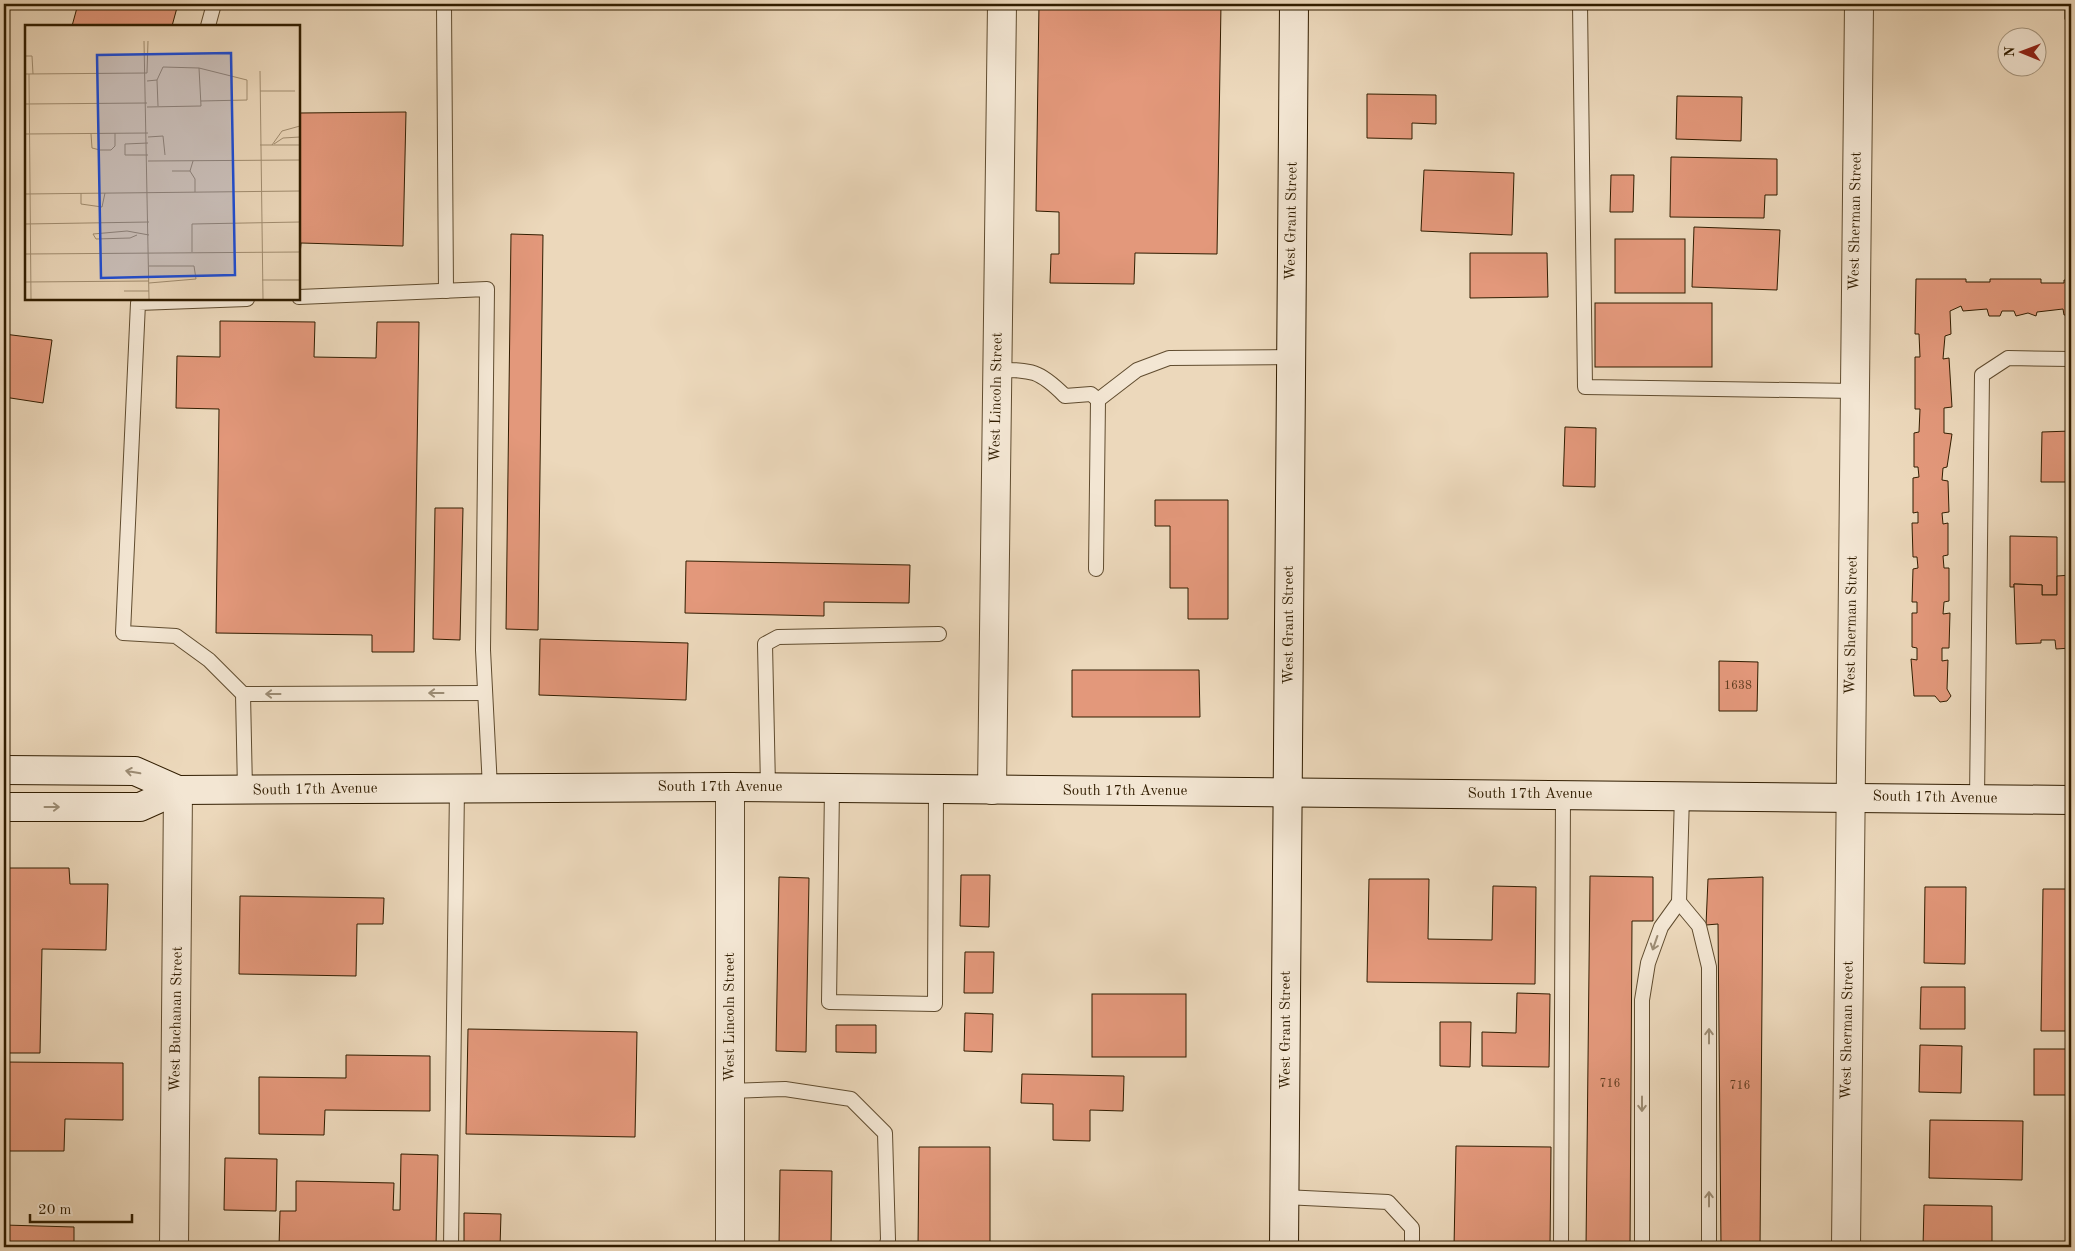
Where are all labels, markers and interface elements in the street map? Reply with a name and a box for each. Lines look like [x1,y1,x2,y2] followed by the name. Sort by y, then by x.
[25,25,300,300] inset map
[1998,28,2048,78] north arrow
[2003,46,2017,57] text: N
[1847,151,1865,291] street label: West Sherman Street
[1283,161,1301,281] street label: West Grant Street
[988,332,1006,462] street label: West Lincoln Street
[1843,555,1861,695] street label: West Sherman Street
[1282,565,1297,685] street label: West Grant Street
[1724,680,1752,692] house number: 1638
[428,688,444,698] one-way arrow
[266,689,282,699] one-way arrow
[125,767,141,777] one-way arrow
[657,780,783,795] street label: South 17th Avenue
[252,781,378,799] street label: South 17th Avenue
[1062,784,1188,799] street label: South 17th Avenue
[1467,787,1593,802] street label: South 17th Avenue
[1872,789,1998,807] street label: South 17th Avenue
[44,802,60,812] one-way arrow
[1650,935,1659,951] one-way arrow
[168,946,186,1092] street label: West Buchanan Street
[723,952,738,1082] street label: West Lincoln Street
[1839,960,1857,1100] street label: West Sherman Street
[1279,970,1294,1090] street label: West Grant Street
[1704,1028,1714,1044] one-way arrow
[1600,1078,1620,1090] house number: 716
[1730,1080,1750,1092] house number: 716
[1637,1096,1647,1112] one-way arrow
[30,1191,132,1223] scale bar
[1704,1191,1714,1207] one-way arrow
[38,1203,72,1218] text: 20 m

